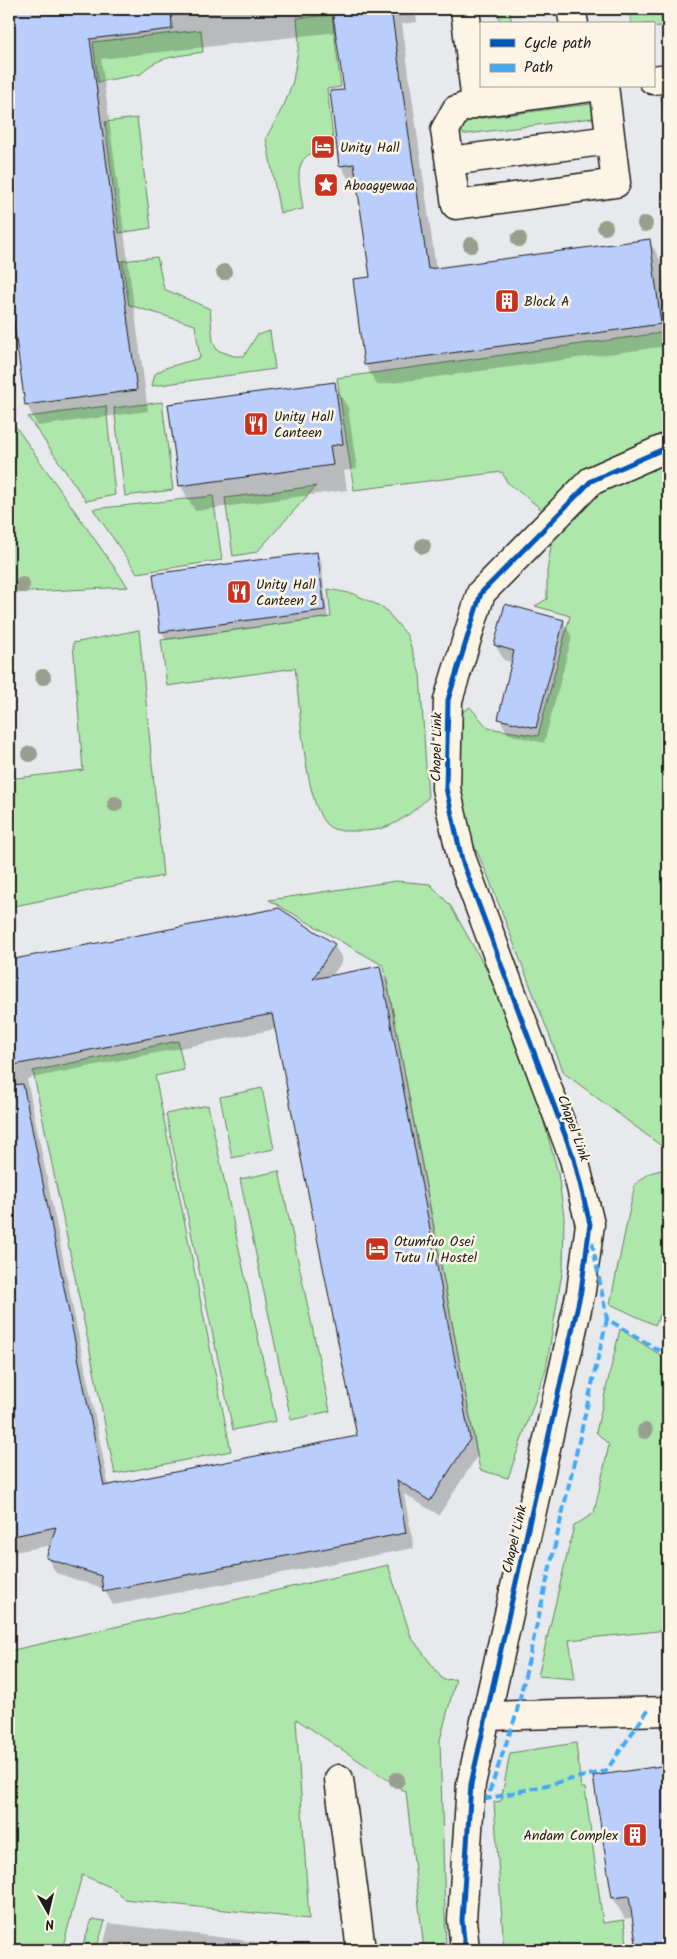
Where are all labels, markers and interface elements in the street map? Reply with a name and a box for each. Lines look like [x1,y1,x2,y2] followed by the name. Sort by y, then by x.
[480,22,654,88] legend
[524,32,591,56] text: Cycle path
[524,56,553,80] text: Path
[310,134,336,160] hotel icon: Unity Hall
[340,137,400,159] place label: Unity Hall
[313,172,339,198] place icon: Aboagyewaa
[344,175,415,197] place label: Aboagyewaa
[494,288,520,314] building icon: Block A
[524,291,570,313] place label: Block A
[274,406,334,444] place label: Unity Hall Canteen
[243,411,269,437] restaurant icon: Unity Hall Canteen
[256,574,318,612] place label: Unity Hall Canteen 2
[226,579,252,605] restaurant icon: Unity Hall Canteen 2
[425,712,449,782] street label: Chapel Link
[551,1092,595,1165] street label: Chapel Link
[394,1231,478,1269] place label: Otumfuo Osei Tutu II Hostel
[364,1236,390,1262] hotel icon: Otumfuo Osei Tutu II Hostel
[496,1502,534,1576] street label: Chapel Link
[622,1822,648,1848] building icon: Andam Complex
[523,1825,619,1847] place label: Andam Complex
[22,1886,72,1936] north arrow
[44,1912,56,1935] text: N

